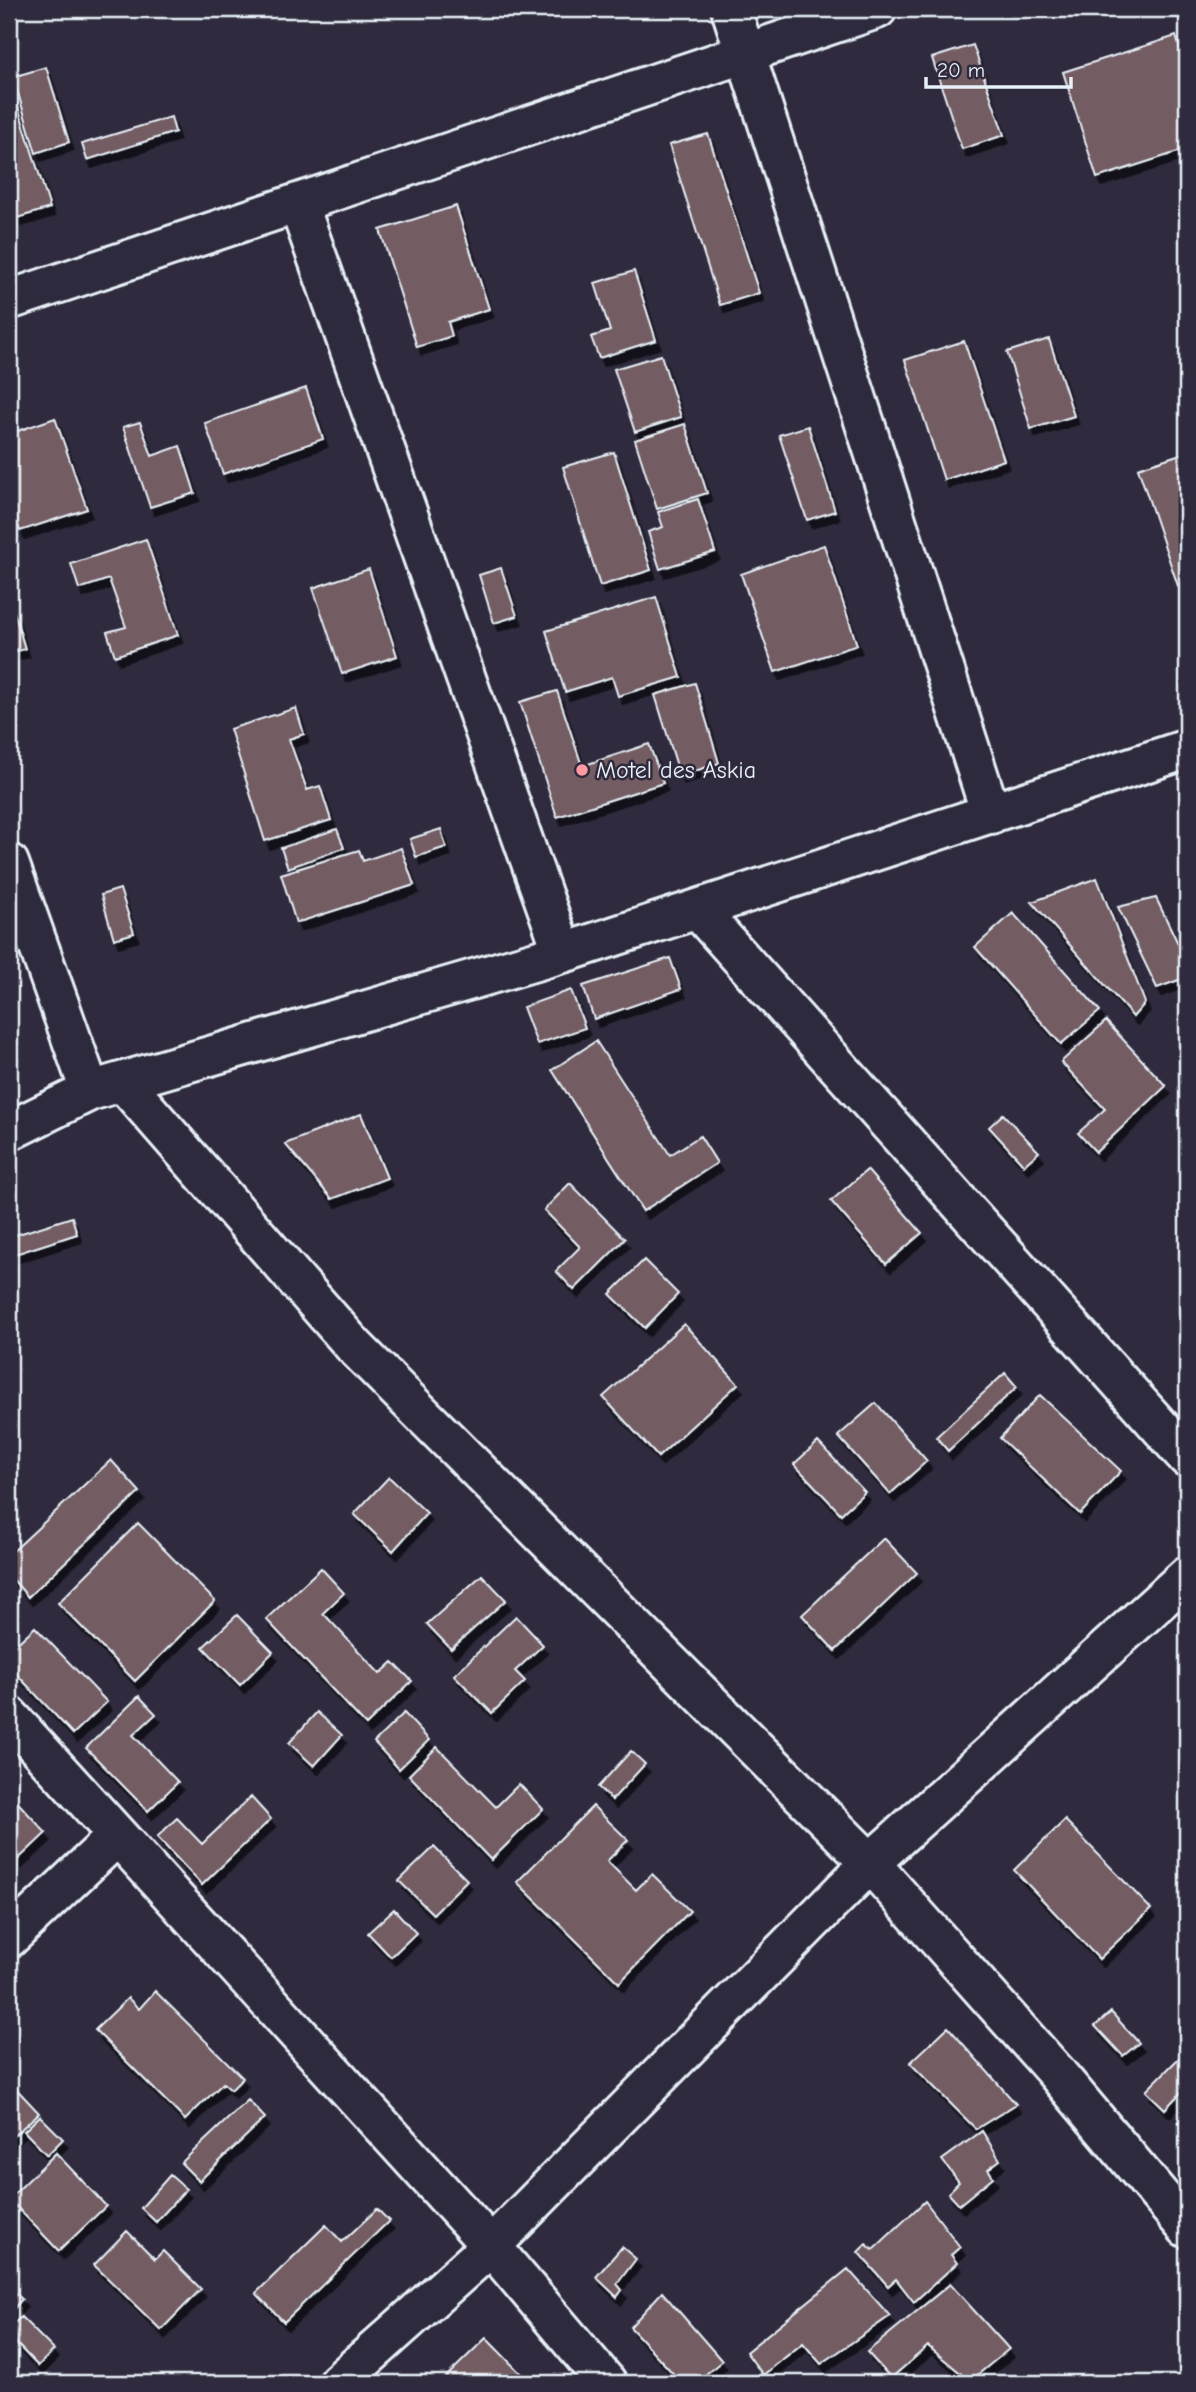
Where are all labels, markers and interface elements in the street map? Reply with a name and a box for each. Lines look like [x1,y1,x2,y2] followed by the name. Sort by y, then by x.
[926,46,1072,90] scale bar
[937,58,985,82] text: 20 m
[596,756,756,784] place label: Motel des Askia
[574,762,590,778] marker: Motel des Askia

